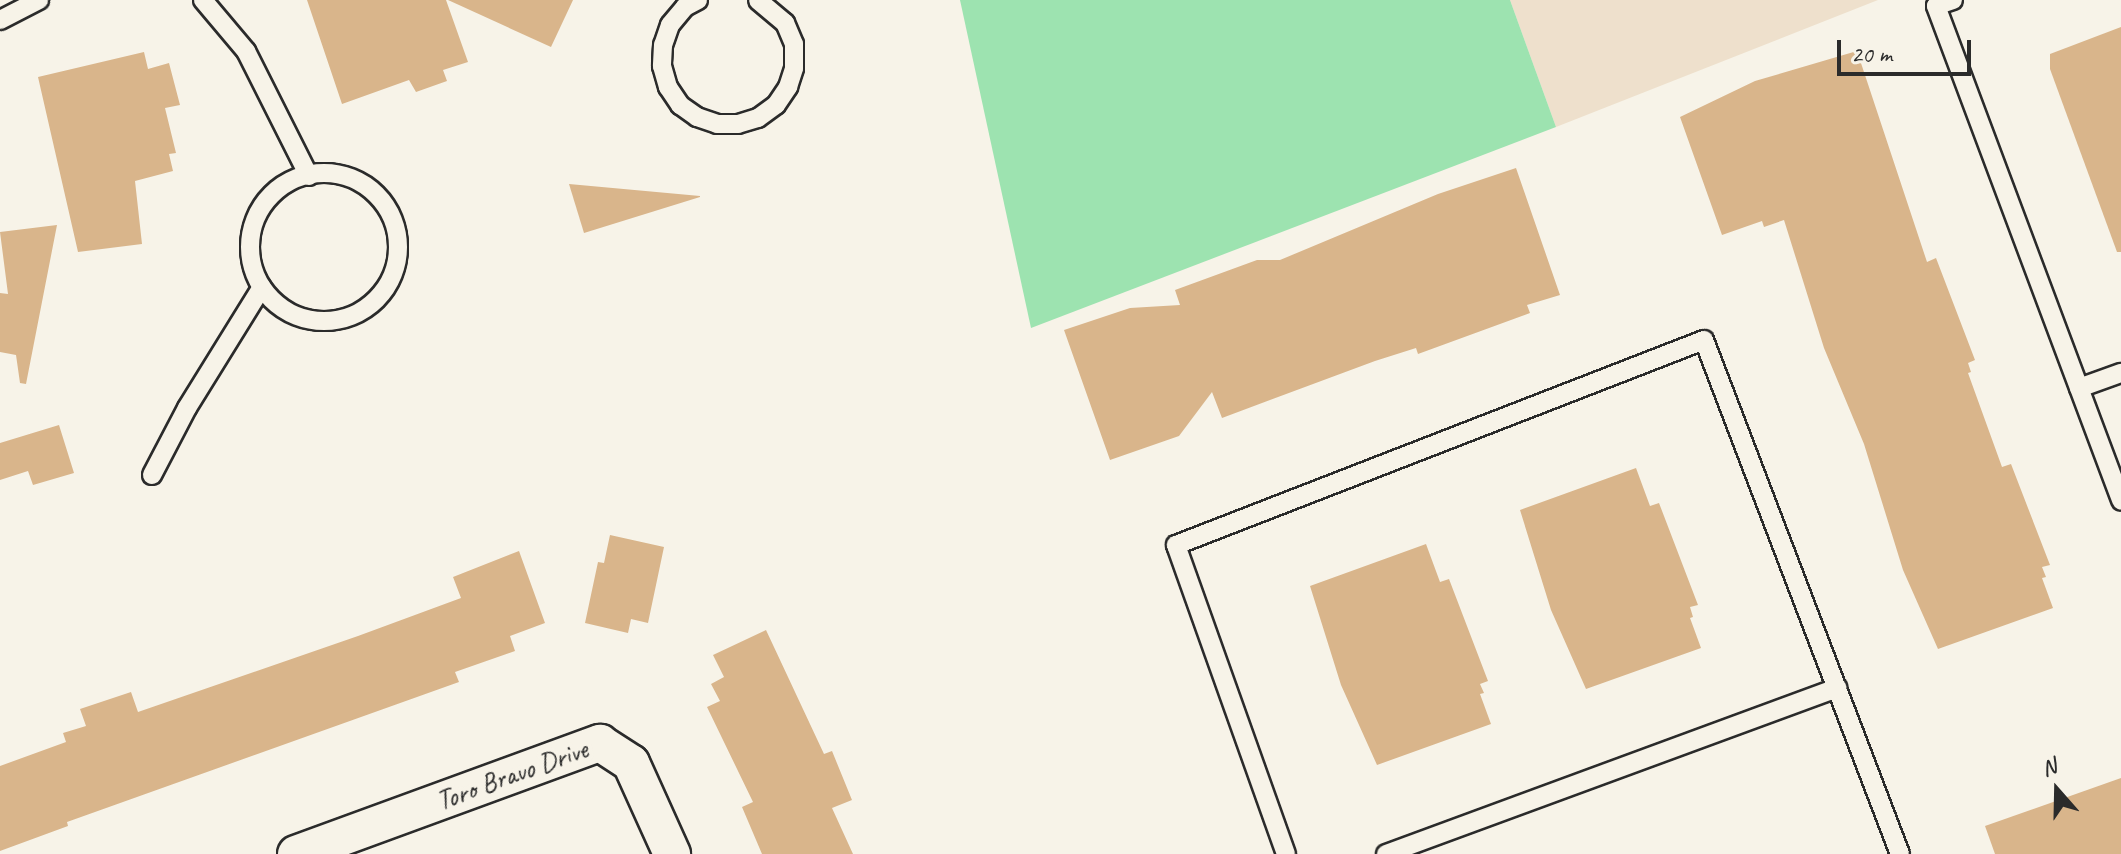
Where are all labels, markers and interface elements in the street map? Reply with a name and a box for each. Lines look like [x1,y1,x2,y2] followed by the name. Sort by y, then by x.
[1841,24,1975,74] scale bar
[1851,39,1892,69] text: 20 m
[431,732,593,818] street label: Toro Bravo Drive
[2017,750,2097,830] north arrow
[2038,752,2060,783] text: N

